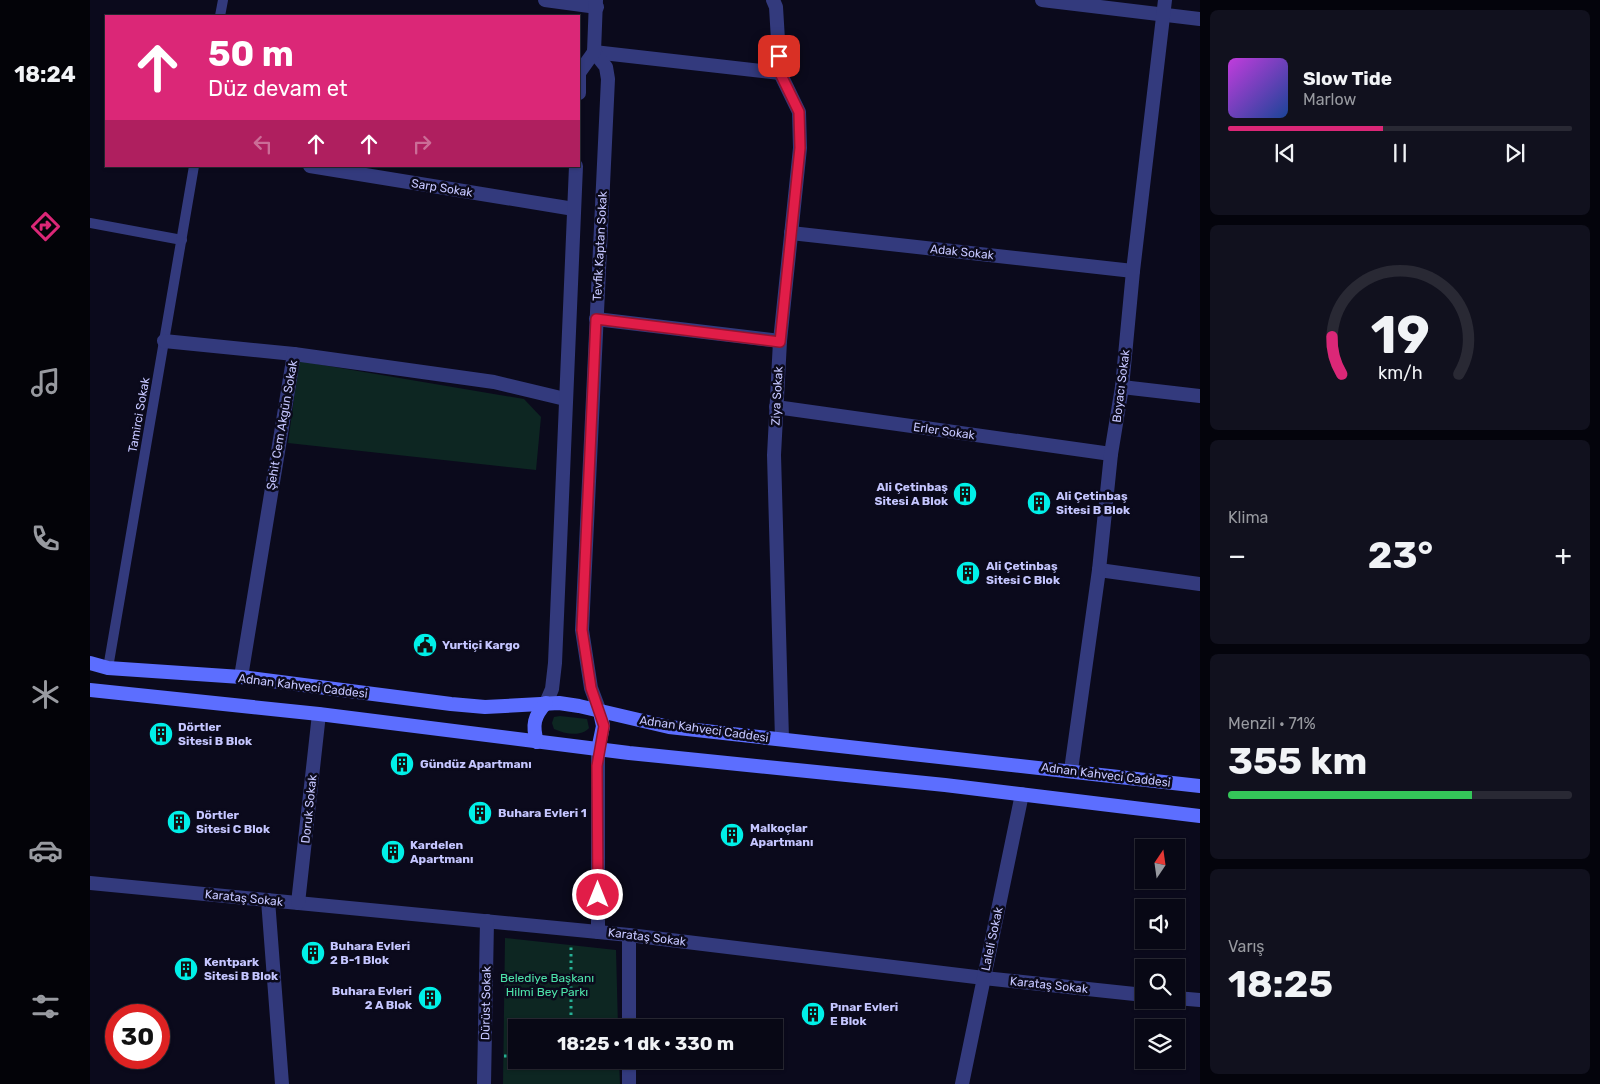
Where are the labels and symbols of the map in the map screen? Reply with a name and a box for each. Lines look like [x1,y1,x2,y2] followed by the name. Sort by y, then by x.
[758,35,800,77] pin
[410,176,474,200] street label: Sarp Sokak
[590,190,610,301] street label: Tevfik Kaptan Sokak
[929,242,995,262] street label: Adak Sokak
[1110,348,1133,423] street label: Boyacı Sokak
[264,358,300,491] street label: Şehit Cem Akgün Sokak
[768,365,786,426] street label: Ziya Sokak
[125,375,153,454] street label: Tamirci Sokak
[912,420,976,442] street label: Erler Sokak
[874,480,948,508] place label: Ali Çetinbaş Sitesi A Blok
[952,481,978,507] building icon: Ali Çetinbaş Sitesi A Blok
[1056,489,1130,517] place label: Ali Çetinbaş Sitesi B Blok
[1026,490,1052,516] building icon: Ali Çetinbaş Sitesi B Blok
[986,559,1060,587] place label: Ali Çetinbaş Sitesi C Blok
[955,560,981,586] building icon: Ali Çetinbaş Sitesi C Blok
[412,632,438,658] public building icon: Yurtiçi Kargo
[442,638,520,652] place label: Yurtiçi Kargo
[237,671,369,701] street label: Adnan Kahveci Caddesi
[638,713,770,745] street label: Adnan Kahveci Caddesi
[178,720,252,748] place label: Dörtler Sitesi B Blok
[148,721,174,747] building icon: Dörtler Sitesi B Blok
[389,751,415,777] building icon: Gündüz Apartmanı
[420,757,532,771] place label: Gündüz Apartmanı
[1040,760,1172,790] street label: Adnan Kahveci Caddesi
[298,773,320,844] street label: Doruk Sokak
[467,800,493,826] building icon: Buhara Evleri 1
[498,806,587,820] place label: Buhara Evleri 1
[196,808,270,836] place label: Dörtler Sitesi C Blok
[166,809,192,835] building icon: Dörtler Sitesi C Blok
[750,821,814,849] place label: Malkoçlar Apartmanı
[719,822,745,848] building icon: Malkoçlar Apartmanı
[410,838,474,866] place label: Kardelen Apartmanı
[380,839,406,865] building icon: Kardelen Apartmanı
[1135,839,1185,889] north arrow
[571,868,623,920] position arrow
[204,887,285,909] street label: Karataş Sokak
[978,905,1006,972] street label: Laleli Sokak
[607,925,688,949] street label: Karataş Sokak
[330,939,410,967] place label: Buhara Evleri 2 B-1 Blok
[300,940,326,966] building icon: Buhara Evleri 2 B-1 Blok
[204,955,278,983] place label: Kentpark Sitesi B Blok
[173,956,199,982] building icon: Kentpark Sitesi B Blok
[478,965,494,1040] street label: Dürüst Sokak
[500,971,594,999] park label: Belediye Başkanı Hilmi Bey Parkı
[1009,974,1090,996] street label: Karataş Sokak
[332,984,412,1012] place label: Buhara Evleri 2 A Blok
[417,985,443,1011] building icon: Buhara Evleri 2 A Blok
[830,1000,898,1028] place label: Pınar Evleri E Blok
[800,1001,826,1027] building icon: Pınar Evleri E Blok
[105,1004,170,1069] speed limit sign: 30

